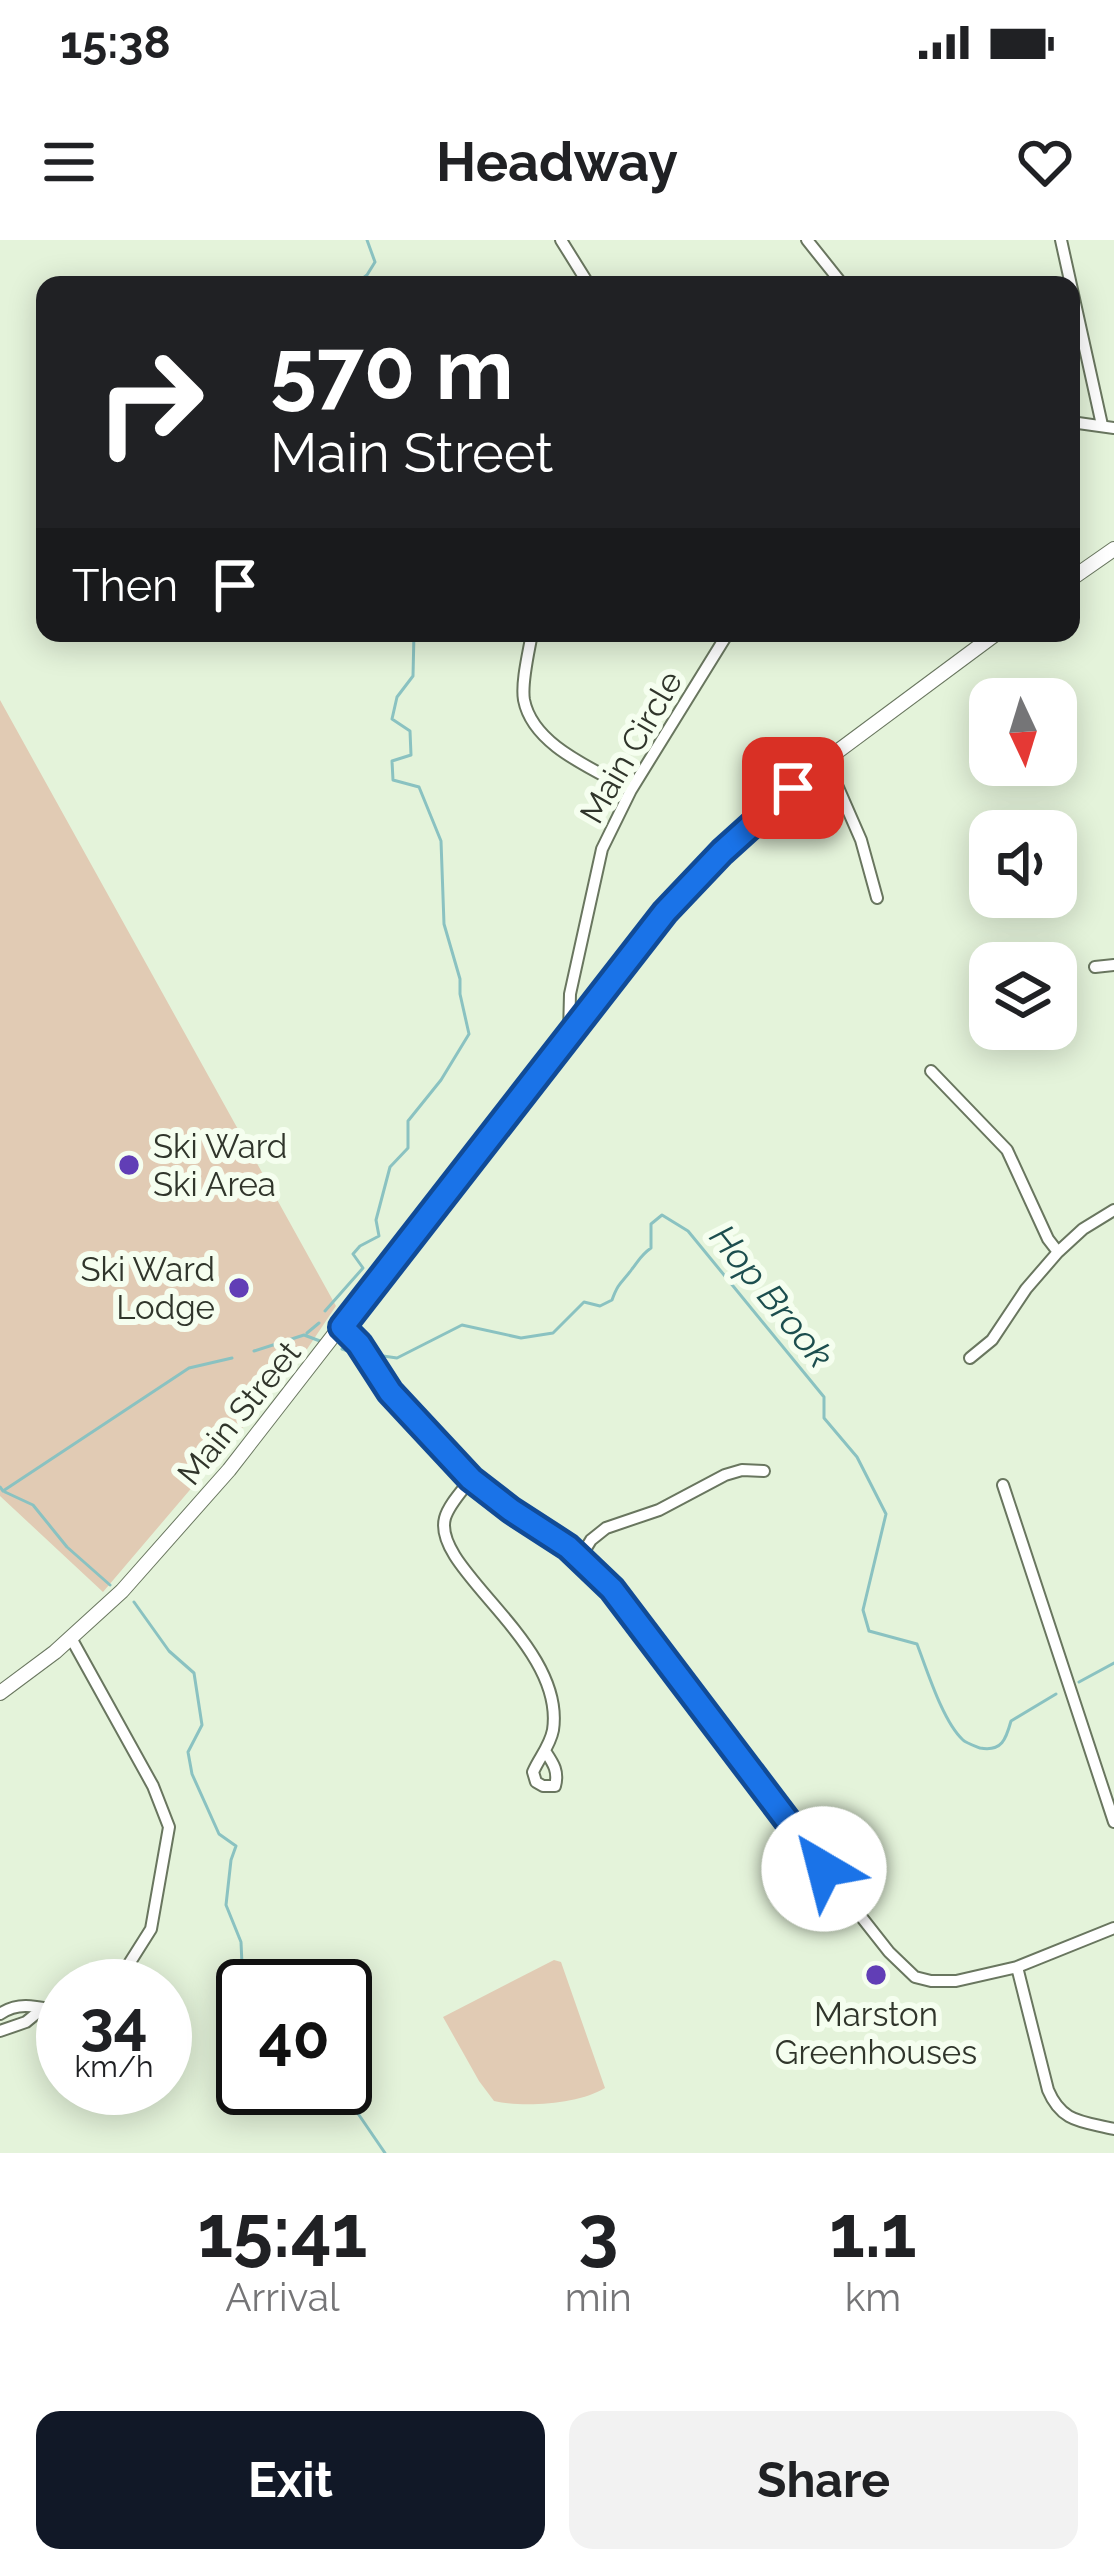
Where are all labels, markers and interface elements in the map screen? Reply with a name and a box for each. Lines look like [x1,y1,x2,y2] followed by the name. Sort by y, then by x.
[60,16,171,69] text: 15:38
[36,129,102,195] icon: menu
[1012,129,1078,195] icon: heart
[436,130,678,194] text: Headway
[270,320,514,419] text: 570 m
[72,324,228,480] icon: right
[270,421,553,485] text: Main Street
[202,552,268,618] icon: arrive
[72,559,178,612] text: Then
[572,664,690,830] street label: Main Circle
[969,678,1077,786] north arrow
[969,678,1077,1050] map controls
[742,737,844,839] pin
[760,755,826,821] icon: arrive
[969,810,1077,918] button: sound
[969,942,1077,1050] button: layers
[153,1127,287,1204] place label: Ski Ward Ski Area
[116,1152,142,1178] marker: Ski Ward Ski Area
[702,1216,842,1376] water label: Hop Brook
[81,1250,215,1327] place label: Ski Ward Lodge
[226,1275,252,1301] marker: Ski Ward Lodge
[169,1333,309,1493] street label: Main Street
[761,1806,887,1932] position arrow
[216,1959,372,2115] speed limit sign: 40
[863,1962,889,1988] marker: Marston Greenhouses
[80,1987,148,2057] text: 34
[775,1995,977,2072] place label: Marston Greenhouses
[74,2049,154,2084] text: km/h
[197,2189,367,2274] text: 15:41
[578,2189,618,2274] text: 3
[829,2189,917,2274] text: 1.1
[225,2274,340,2320] text: Arrival
[565,2274,632,2320] text: min
[845,2274,901,2320] text: km
[36,2411,545,2549] button: Exit
[569,2411,1078,2549] button: Share

